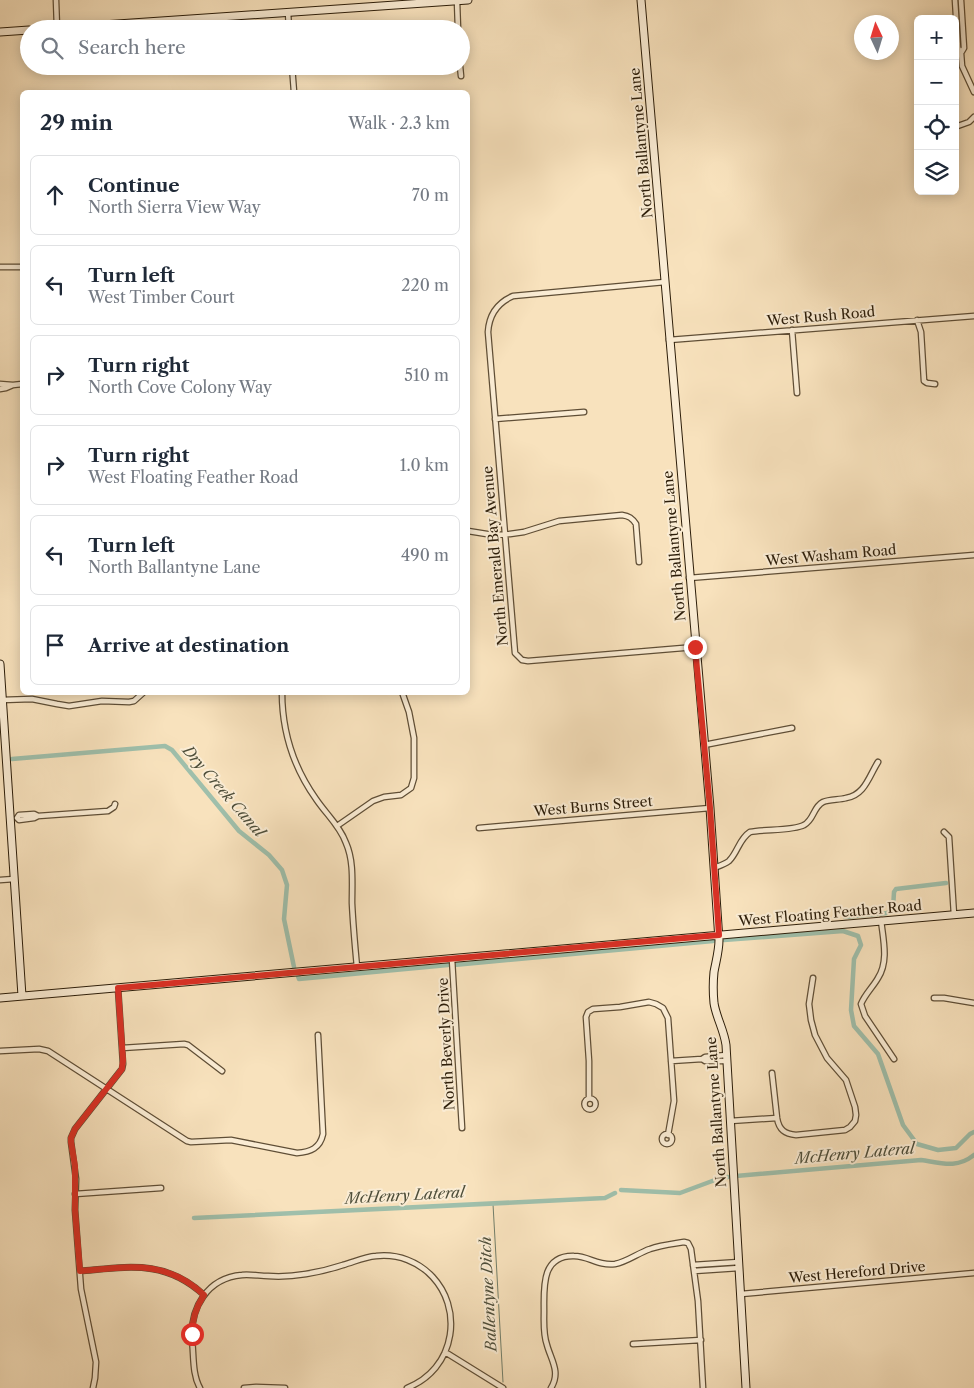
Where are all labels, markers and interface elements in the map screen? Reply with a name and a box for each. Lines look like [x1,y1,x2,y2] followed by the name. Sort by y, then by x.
[854,15,899,60] north arrow
[914,15,959,195] map controls
[914,15,959,60] button: +
[20,20,470,75] search box
[38,34,66,62] icon: search
[78,36,186,59] text: Search here
[914,60,959,105] button: −
[625,67,657,219] street label: North Ballantyne Lane
[914,105,959,150] button: locate
[40,110,113,135] text: 29 min
[348,113,450,133] text: Walk · 2.3 km
[914,150,959,195] button: layers
[88,174,180,197] text: Continue
[41,181,69,209] icon: ahead
[412,185,449,205] text: 70 m
[88,197,261,217] text: North Sierra View Way
[88,264,175,287] text: Turn left
[41,271,69,299] icon: left
[401,275,449,295] text: 220 m
[88,287,235,307] text: West Timber Court
[765,302,876,330] street label: West Rush Road
[88,354,189,377] text: Turn right
[41,361,69,389] icon: right
[404,365,449,385] text: 510 m
[88,377,272,397] text: North Cove Colony Way
[88,444,189,467] text: Turn right
[41,451,69,479] icon: right
[400,455,449,475] text: 1.0 km
[478,465,512,647] street label: North Emerald Bay Avenue
[88,467,299,487] text: West Floating Feather Road
[658,470,690,622] street label: North Ballantyne Lane
[88,534,175,557] text: Turn left
[764,540,898,570] street label: West Washam Road
[41,541,69,569] icon: left
[401,545,449,565] text: 490 m
[88,557,261,577] text: North Ballantyne Lane
[41,631,69,659] icon: arrive
[88,634,289,657] text: Arrive at destination
[684,636,707,659] route end
[178,740,271,843] water label: Dry Creek Canal
[532,792,653,820] street label: West Burns Street
[736,896,923,930] street label: West Floating Feather Road
[434,977,458,1111] street label: North Beverly Drive
[702,1036,730,1188] street label: North Ballantyne Lane
[793,1138,918,1168] water label: McHenry Lateral
[343,1182,467,1208] water label: McHenry Lateral
[476,1236,501,1353] water label: Ballentyne Ditch
[787,1257,926,1287] street label: West Hereford Drive
[181,1323,204,1346] route start

